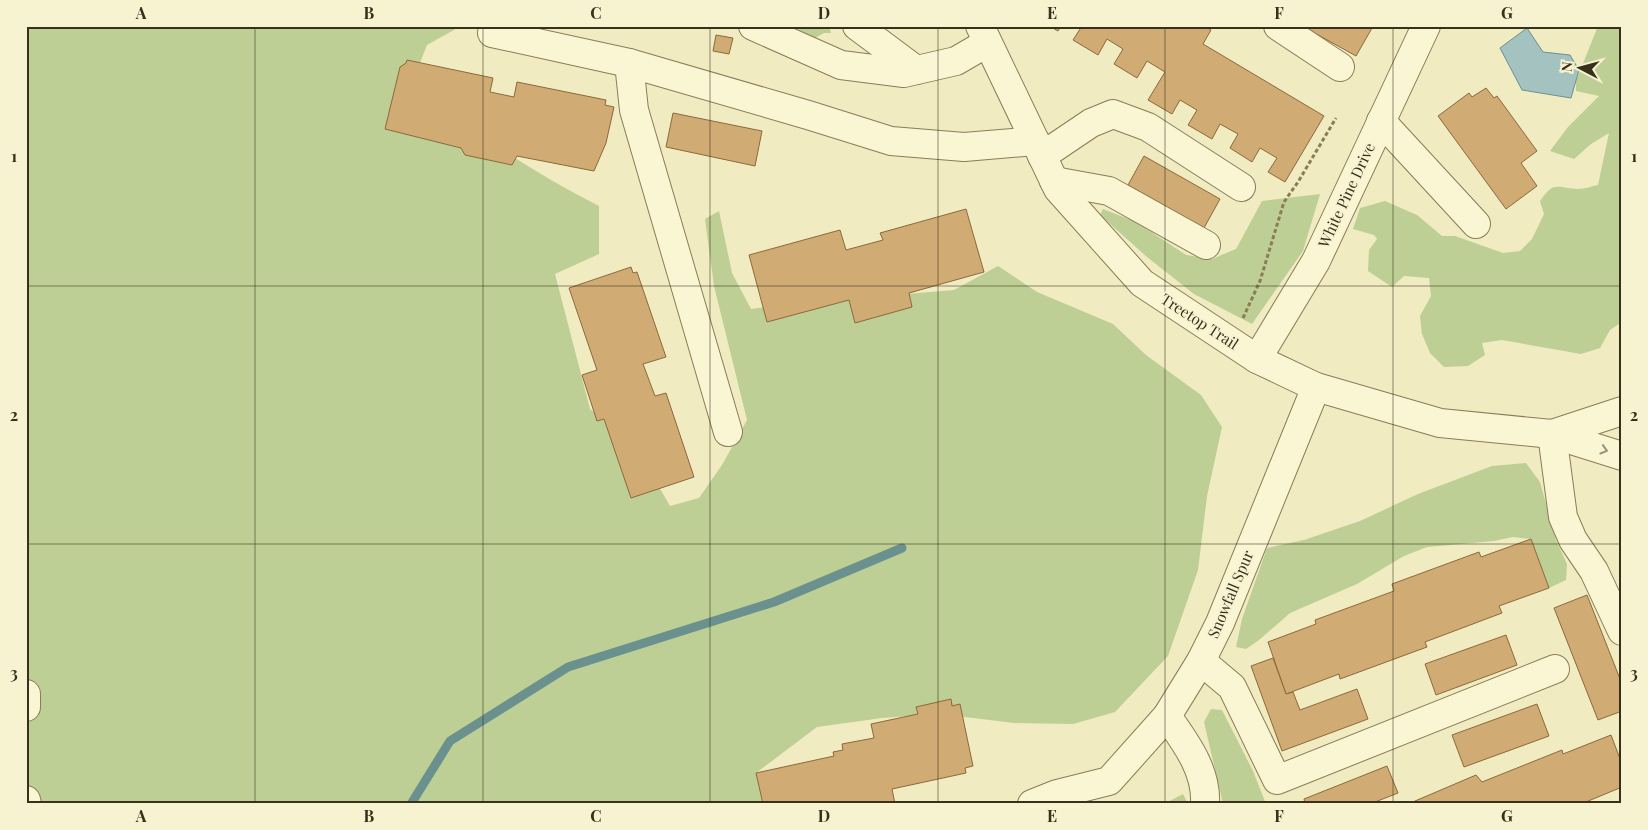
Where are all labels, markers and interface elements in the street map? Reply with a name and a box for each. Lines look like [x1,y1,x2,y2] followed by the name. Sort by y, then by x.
[135,2,147,23] text: A
[364,2,375,23] text: B
[590,2,602,23] text: C
[818,2,830,23] text: D
[1047,2,1057,23] text: E
[1274,2,1284,23] text: F
[1501,2,1513,23] text: G
[1556,42,1606,92] north arrow
[1557,61,1577,73] text: N
[1313,139,1379,252] street label: White Pine Drive
[11,145,17,166] text: 1
[1631,145,1637,166] text: 1
[1157,288,1243,354] street label: Treetop Trail
[10,404,18,425] text: 2
[1630,404,1638,425] text: 2
[1599,445,1607,455] one-way arrow
[1203,547,1258,641] street label: Snowfall Spur
[10,662,18,683] text: 3
[1630,662,1638,683] text: 3
[135,805,147,826] text: A
[364,805,375,826] text: B
[590,805,602,826] text: C
[818,805,830,826] text: D
[1047,805,1057,826] text: E
[1274,805,1284,826] text: F
[1501,805,1513,826] text: G

